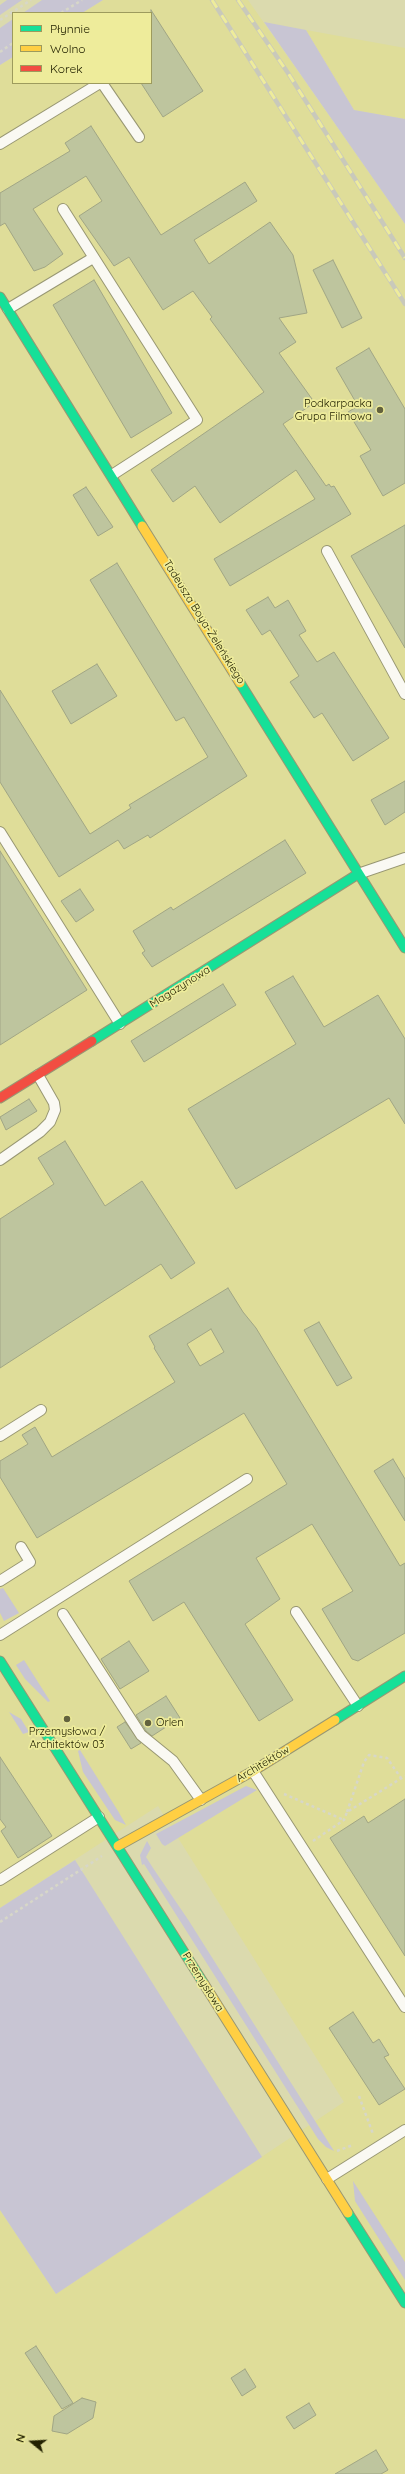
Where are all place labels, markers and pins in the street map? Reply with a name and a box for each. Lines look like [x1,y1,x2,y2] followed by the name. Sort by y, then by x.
[295,397,372,423] place label: Podkarpacka Grupa Filmowa
[375,405,385,415] marker: Podkarpacka Grupa Filmowa
[62,1714,72,1724] marker: Przemysłowa / Architektów 03
[156,1716,184,1730] place label: Orlen
[143,1718,153,1728] marker: Orlen
[29,1725,105,1751] place label: Przemysłowa / Architektów 03

